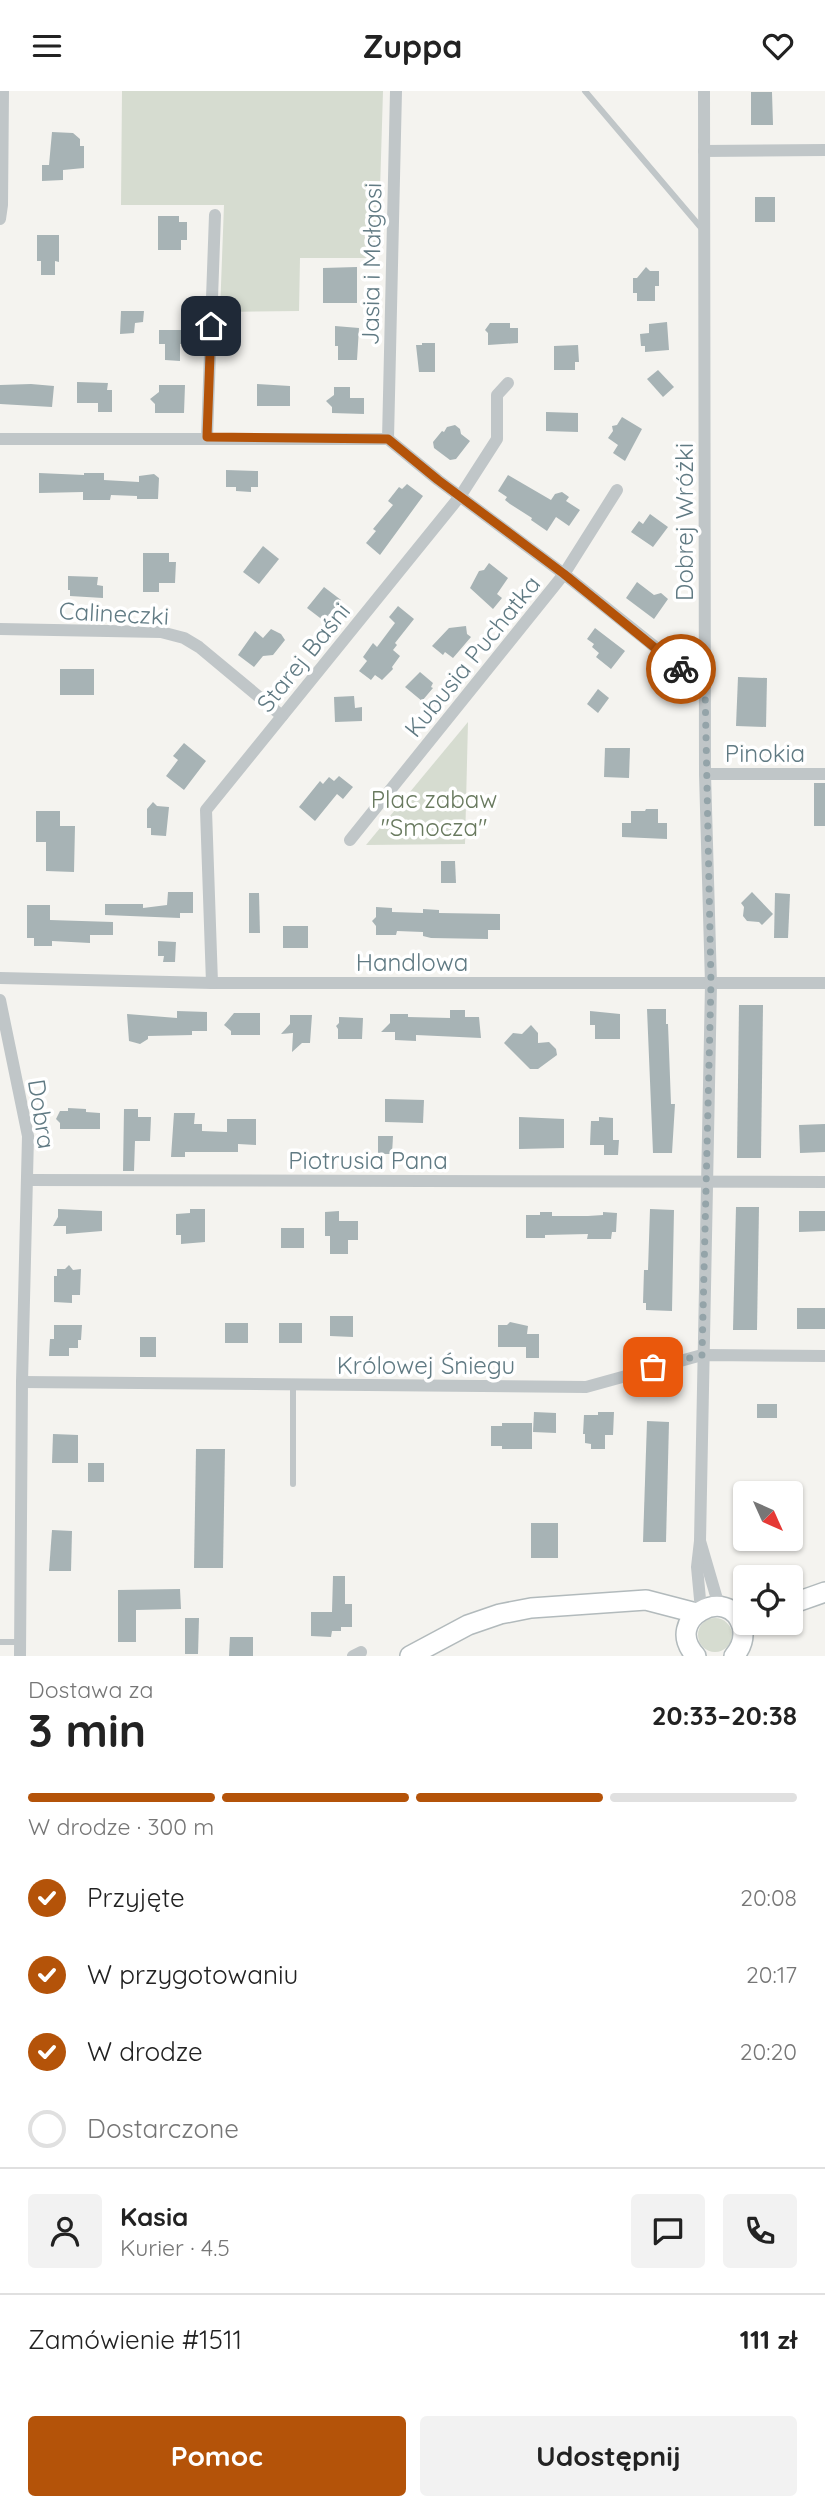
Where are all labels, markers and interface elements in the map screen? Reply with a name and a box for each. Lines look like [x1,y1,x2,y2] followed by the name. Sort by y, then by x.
[363,26,462,66] text: Zuppa
[28,27,66,65] icon: menu
[759,27,797,65] icon: heart
[355,182,387,346] street label: Jasia i Małgosi
[181,296,241,356] pin
[192,307,230,345] icon: home
[669,443,699,601] street label: Dobrej Wróżki
[398,569,546,743] street label: Kubusia Puchatka
[58,595,170,631] street label: Calineczki
[250,596,356,718] street label: Starej Baśni
[646,634,716,704] courier
[662,650,700,688] icon: bike
[725,738,805,768] street label: Pinokia
[371,784,497,842] park label: Plac zabaw "Smocza"
[356,947,468,977] street label: Handlowa
[22,1077,62,1151] street label: Dobra
[288,1145,448,1175] street label: Piotrusia Pana
[623,1337,683,1397] pin
[634,1348,672,1386] icon: bag
[337,1350,515,1380] street label: Królowej Śniegu
[733,1481,803,1551] north arrow
[733,1481,803,1635] map controls
[733,1565,803,1635] button: locate
[28,1675,154,1704] text: Dostawa za
[652,1699,797,1732] text: 20:33–20:38
[28,1701,146,1759] text: 3 min
[28,1812,214,1841] text: W drodze · 300 m
[28,1879,66,1917] icon: check
[87,1881,185,1914] text: Przyjęte
[740,1883,797,1912] text: 20:08
[28,1956,66,1994] icon: check
[87,1958,298,1991] text: W przygotowaniu
[746,1960,797,1989] text: 20:17
[28,2033,66,2071] icon: check
[87,2035,203,2068] text: W drodze
[740,2037,797,2066] text: 20:20
[87,2112,239,2145] text: Dostarczone
[28,2194,102,2268] button: person
[631,2194,705,2268] button: chat
[723,2194,797,2268] button: phone
[120,2200,188,2233] text: Kasia
[120,2233,230,2262] text: Kurier · 4.5
[28,2323,242,2356] text: Zamówienie #1511
[740,2323,797,2356] text: 111 zł
[28,2416,406,2496] button: Pomoc
[420,2416,797,2496] button: Udostępnij

